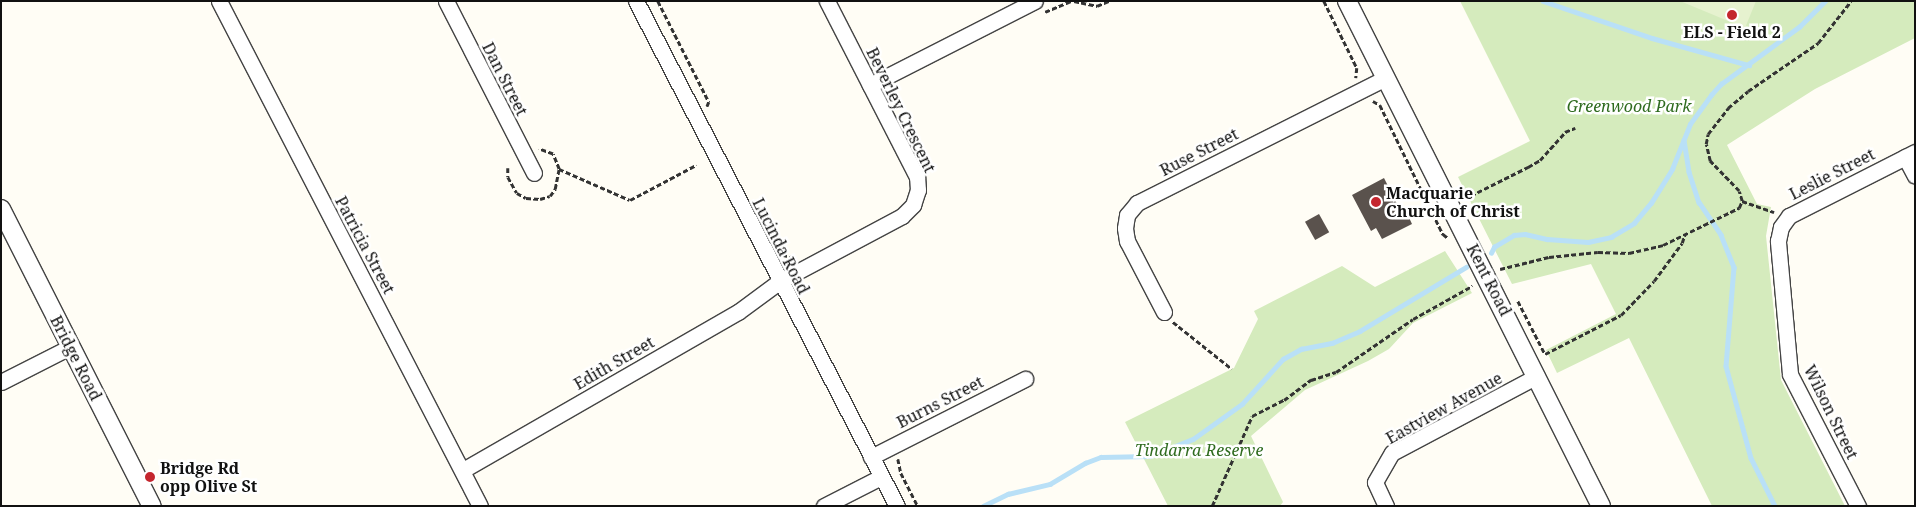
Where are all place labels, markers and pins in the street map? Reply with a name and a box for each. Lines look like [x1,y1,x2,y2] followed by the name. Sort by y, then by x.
[1726,9,1738,21] marker: ELS - Field 2
[1683,22,1781,42] place label: ELS - Field 2
[1386,183,1520,221] place label: Macquarie Church of Christ
[1370,196,1382,208] marker: Macquarie Church of Christ
[160,458,257,496] place label: Bridge Rd opp Olive St
[144,471,156,483] marker: Bridge Rd opp Olive St

